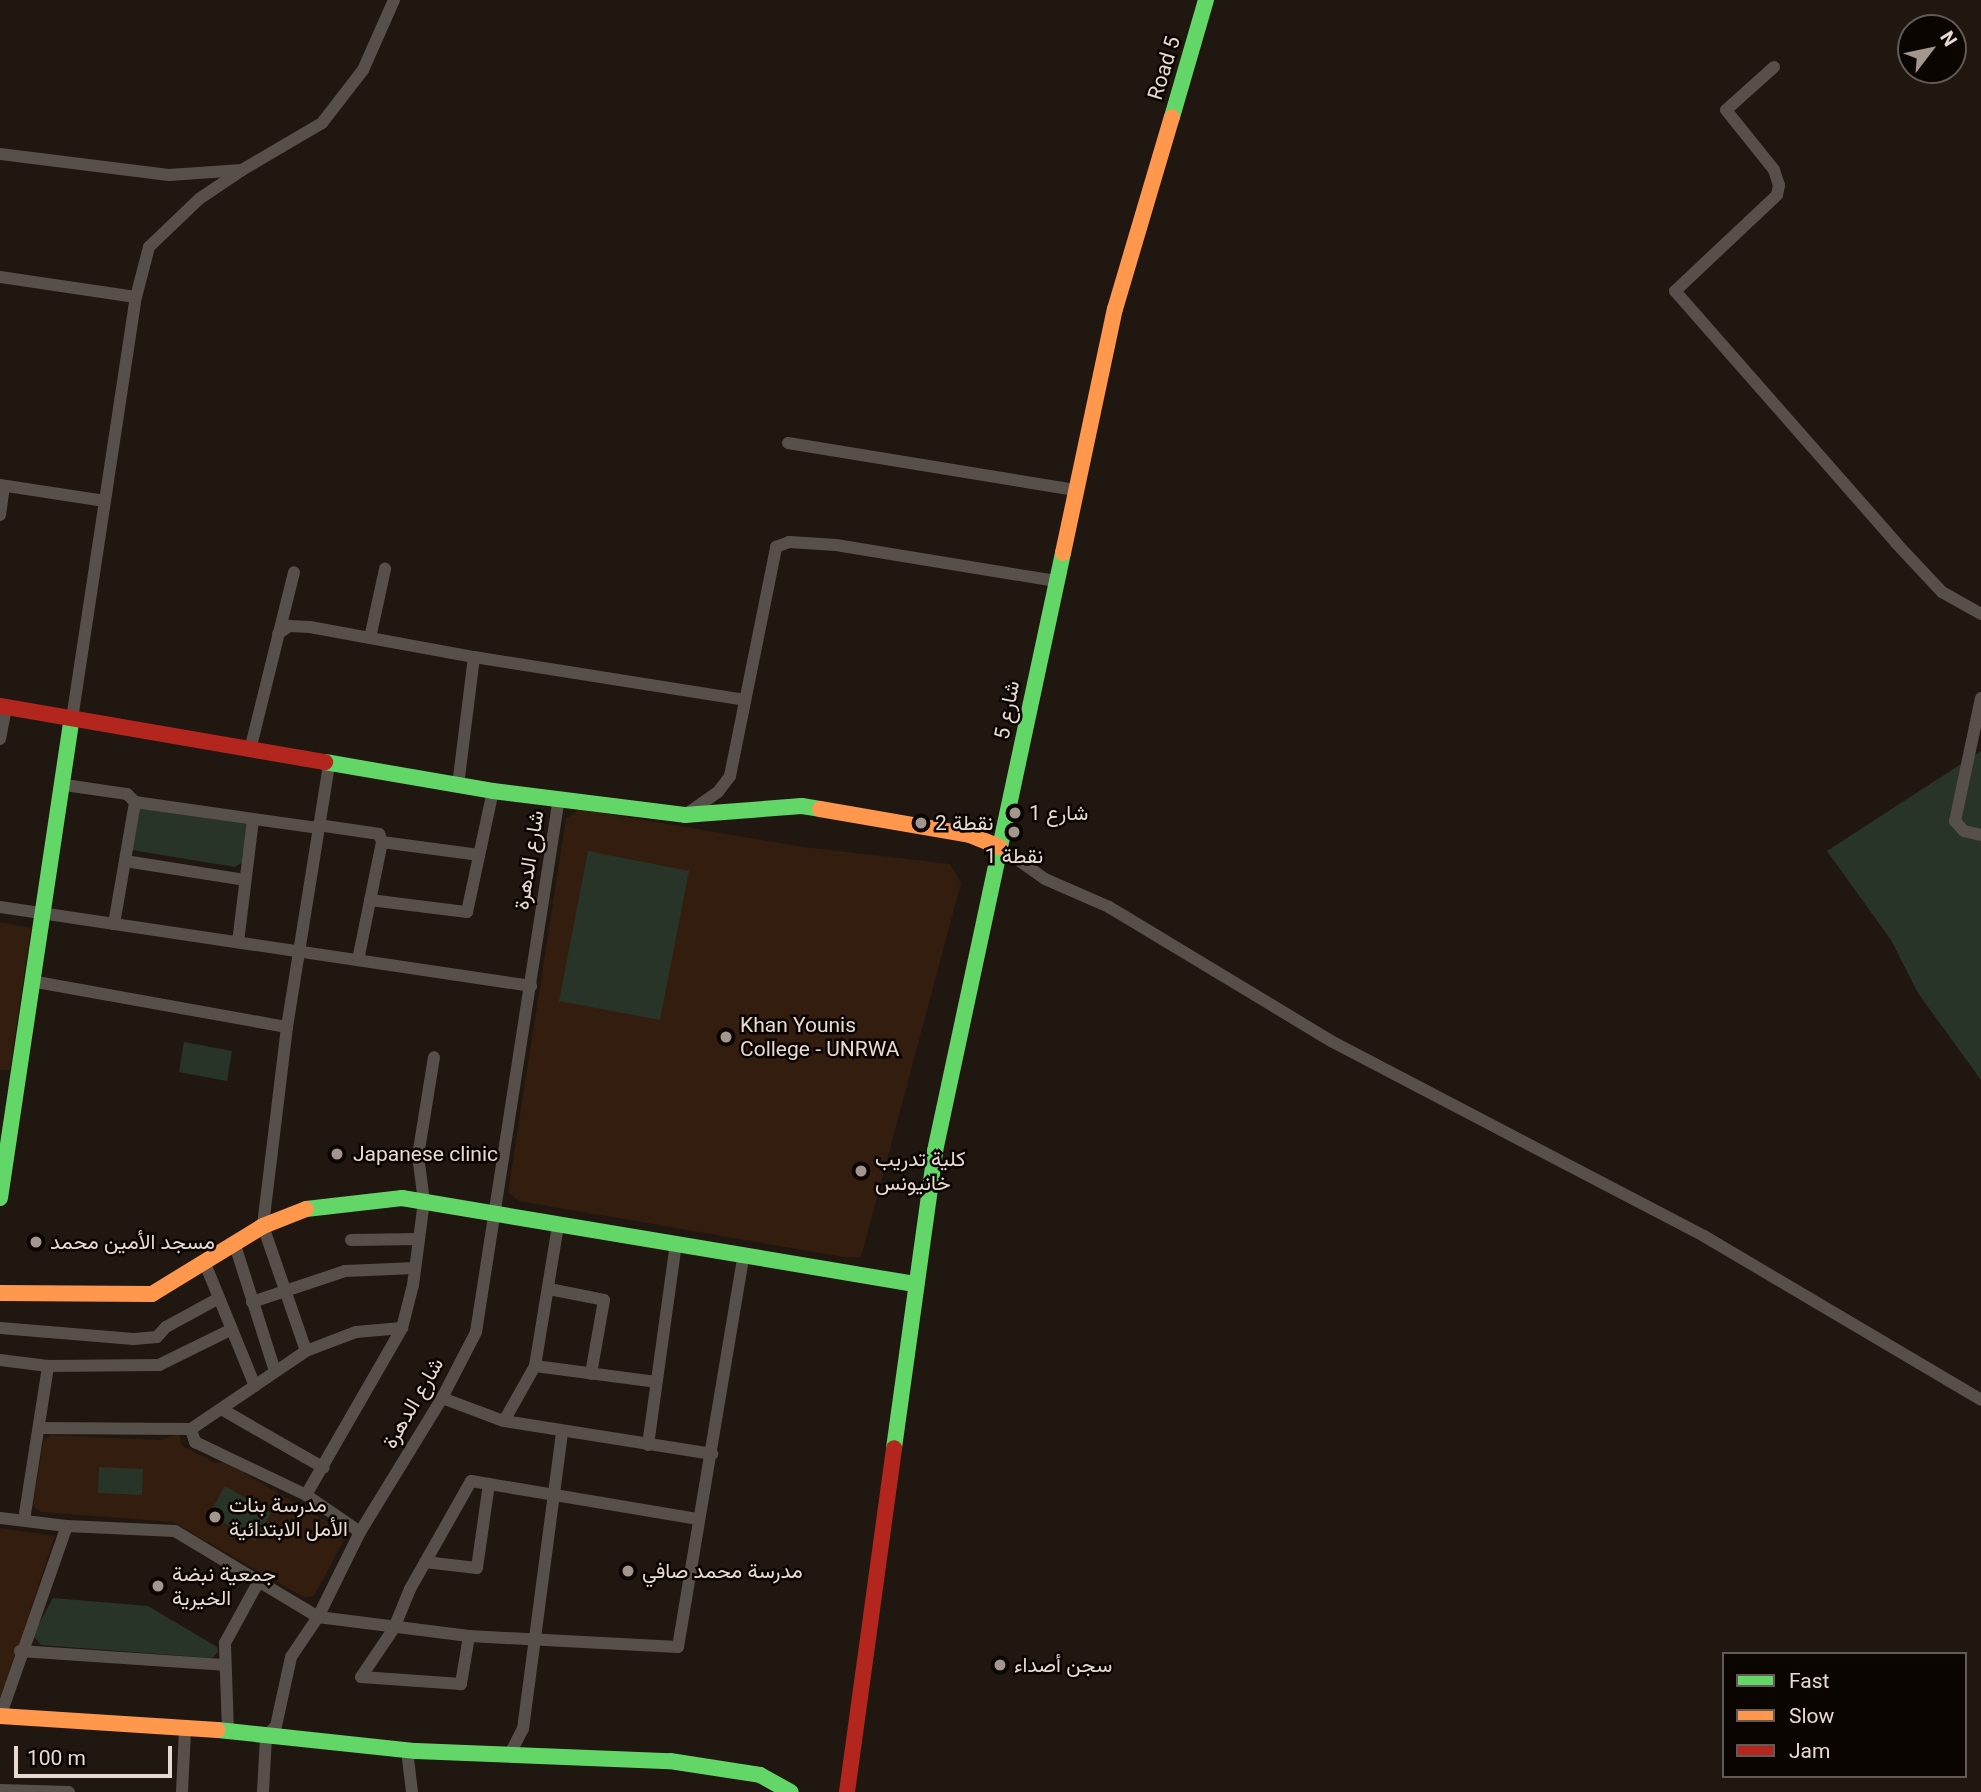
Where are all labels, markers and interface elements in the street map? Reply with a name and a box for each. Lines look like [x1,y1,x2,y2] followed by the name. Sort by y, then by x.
[1897,14,1967,84] north arrow
[1935,27,1962,50] text: N
[1142,33,1186,103] street label: Road 5
[989,679,1025,741] street label: شارع 5
[1029,800,1088,826] place label: شارع 1
[1007,805,1023,821] marker: شارع 1
[509,808,549,912] street label: شارع الدهرة
[935,810,994,836] place label: نقطة 2
[913,815,929,831] marker: نقطة 2
[1006,824,1022,840] marker: نقطة 1
[985,843,1043,869] place label: نقطة 1
[740,1012,900,1062] place label: Khan Younis College - UNRWA
[718,1029,734,1045] marker: Khan Younis College - UNRWA
[353,1141,498,1167] place label: Japanese clinic
[327,1144,347,1164] marker: Japanese clinic
[875,1146,966,1196] place label: كلية تدريب خانيونس
[853,1163,869,1179] marker: كلية تدريب خانيونس
[50,1229,215,1255] place label: مسجد الأمين محمد
[28,1234,44,1250] marker: مسجد الأمين محمد
[377,1353,449,1453] street label: شارع الدهرة
[229,1492,348,1542] place label: مدرسة بنات الأمل الابتدائية
[207,1509,223,1525] marker: مدرسة بنات الأمل الابتدائية
[642,1558,803,1584] place label: مدرسة محمد صافي
[172,1561,276,1611] place label: جمعية نبضة الخيرية
[620,1563,636,1579] marker: مدرسة محمد صافي
[150,1578,166,1594] marker: جمعية نبضة الخيرية
[1014,1652,1112,1678] place label: سجن أصداء
[1722,1652,1967,1778] legend
[992,1657,1008,1673] marker: سجن أصداء
[1789,1669,1829,1693] text: Fast
[1789,1704,1834,1728] text: Slow
[18,1732,175,1776] scale bar
[1789,1739,1830,1763] text: Jam
[27,1746,86,1770] text: 100 m

